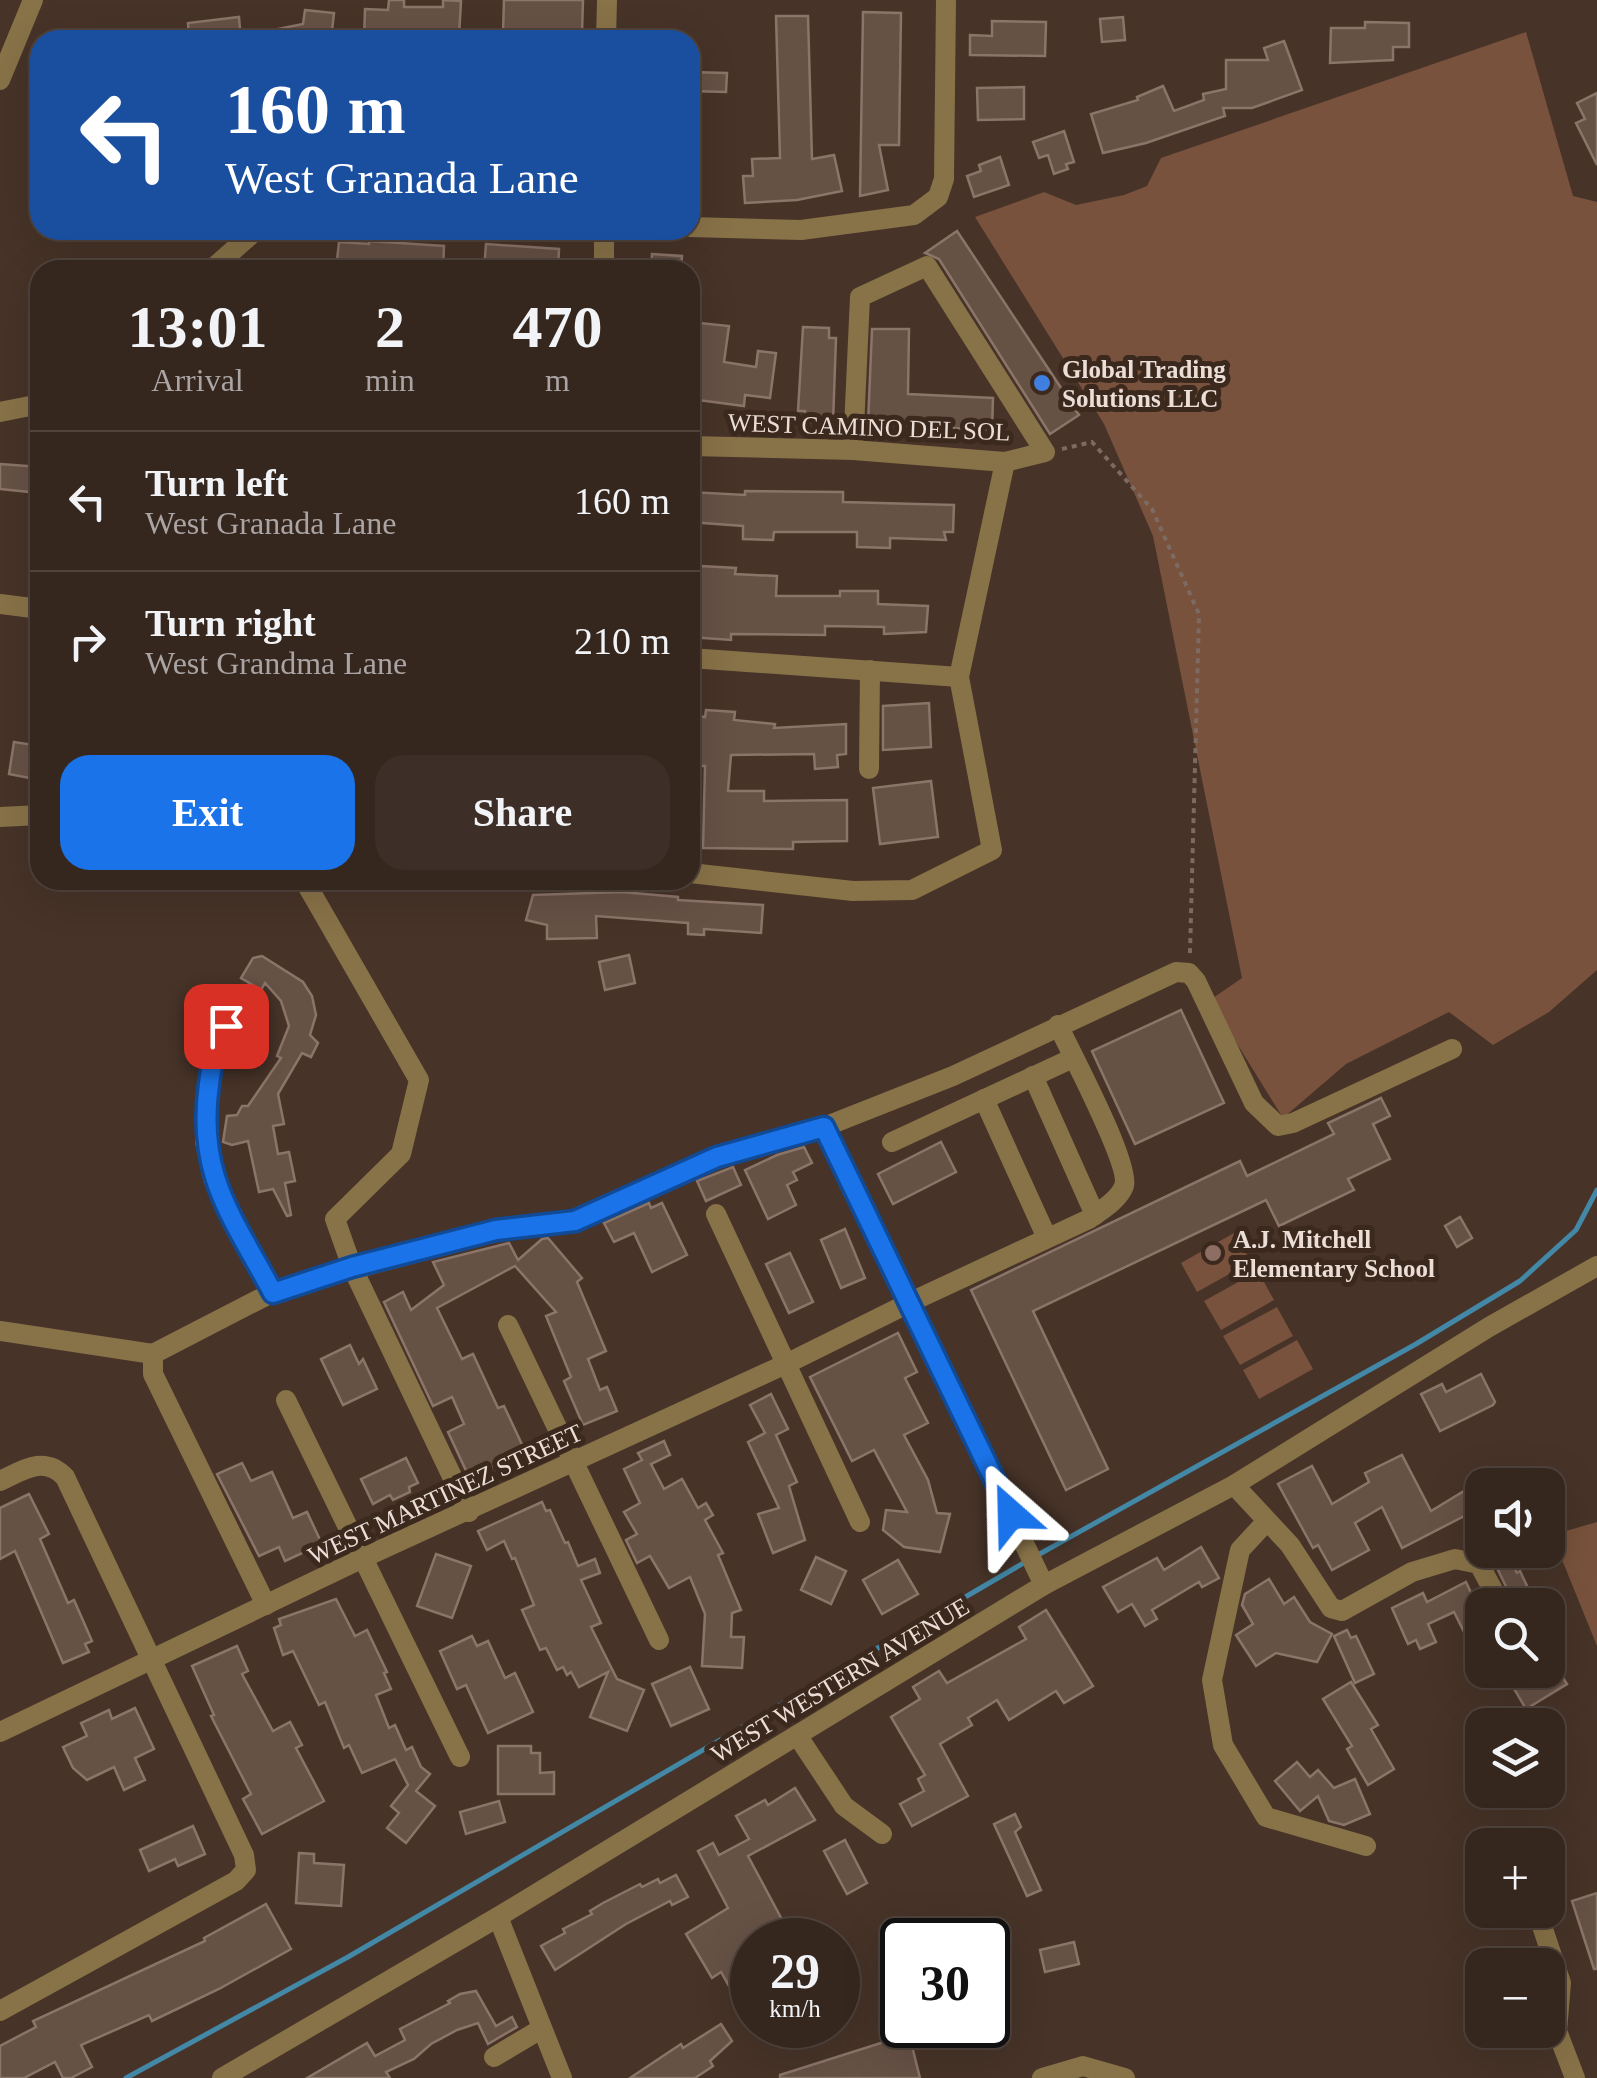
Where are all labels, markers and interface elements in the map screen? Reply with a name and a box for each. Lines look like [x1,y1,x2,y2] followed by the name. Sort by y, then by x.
[60,70,190,200] icon: left
[225,71,406,148] text: 160 m
[225,153,579,203] text: West Granada Lane
[128,294,268,360] text: 13:01
[375,294,405,360] text: 2
[512,294,602,360] text: 470
[1062,356,1226,412] place label: Global Trading Solutions LLC
[151,362,244,398] text: Arrival
[365,362,415,398] text: min
[545,362,570,398] text: m
[1031,372,1053,394] marker: Global Trading Solutions LLC
[727,409,1011,445] street label: WEST CAMINO DEL SOL
[145,462,288,504] text: Turn left
[60,474,115,529] icon: left
[574,480,670,522] text: 160 m
[145,505,397,541] text: West Granada Lane
[145,602,316,644] text: Turn right
[60,614,115,669] icon: right
[574,620,670,662] text: 210 m
[145,645,407,681] text: West Grandma Lane
[60,755,355,870] button: Exit
[375,755,670,870] button: Share
[184,984,269,1069] pin
[199,999,254,1054] icon: arrive
[1233,1226,1435,1282] place label: A.J. Mitchell Elementary School
[1202,1242,1224,1264] marker: A.J. Mitchell Elementary School
[304,1418,586,1570] street label: WEST MARTINEZ STREET
[959,1462,1063,1566] position arrow
[1465,1468,1565,2048] map controls
[1465,1468,1565,1568] button: sound
[1465,1588,1565,1688] button: search
[706,1592,974,1768] street label: WEST WESTERN AVENUE
[1465,1708,1565,1808] button: layers
[1465,1828,1565,1928] button: +
[880,1918,1010,2048] speed limit sign: 30
[770,1943,820,1999] text: 29
[1465,1948,1565,2048] button: −
[769,1995,821,2022] text: km/h

